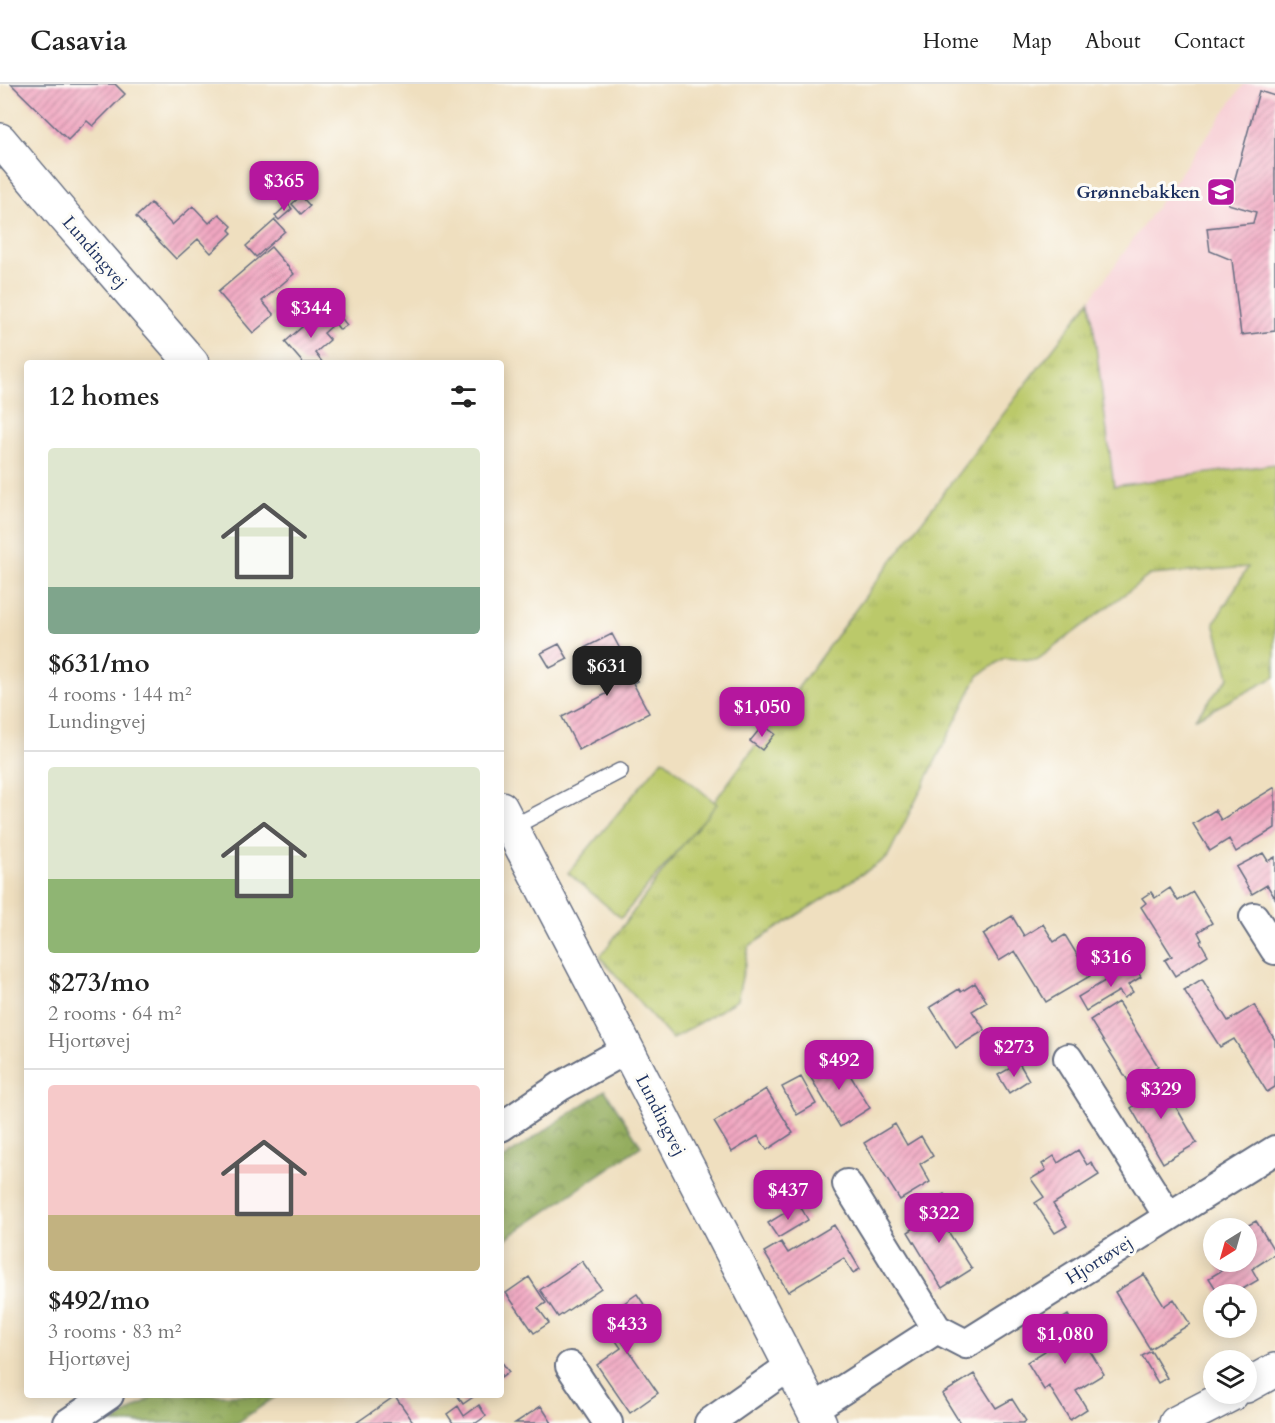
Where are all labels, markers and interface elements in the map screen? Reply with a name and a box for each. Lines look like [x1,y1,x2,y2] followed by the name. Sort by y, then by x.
[30,22,127,60] text: Casavia
[923,27,979,56] text: Home
[1012,27,1052,56] text: Map
[1085,27,1141,56] text: About
[1174,27,1245,56] text: Contact
[248,161,320,212] pin: $365
[264,167,304,194] text: $365
[1205,176,1237,208] school or university icon: Grønnebakken
[1076,180,1200,205] place label: Grønnebakken
[56,211,133,294] street label: Lundingvej
[275,288,347,339] pin: $344
[291,294,331,321] text: $344
[48,379,159,414] text: 12 homes
[447,380,480,413] icon: filters
[210,487,318,595] icon: home
[48,646,150,681] text: $631/mo
[571,646,643,697] pin: $631
[587,652,627,679] text: $631
[48,681,192,708] text: 4 rooms · 144 m²
[713,687,811,738] pin: $1,050
[733,693,791,720] text: $1,050
[48,708,146,735] text: Lundingvej
[210,806,318,914] icon: home
[1075,937,1147,988] pin: $316
[1091,943,1131,970] text: $316
[48,965,150,1000] text: $273/mo
[48,1000,181,1027] text: 2 rooms · 64 m²
[48,1027,131,1054] text: Hjortøvej
[978,1027,1050,1078] pin: $273
[994,1033,1034,1060] text: $273
[803,1040,875,1091] pin: $492
[819,1046,859,1073] text: $492
[1125,1069,1197,1120] pin: $329
[629,1070,692,1160] street label: Lundingvej
[1141,1075,1181,1102] text: $329
[210,1124,318,1232] icon: home
[752,1170,824,1221] pin: $437
[768,1176,808,1203] text: $437
[903,1193,975,1244] pin: $322
[919,1199,959,1226] text: $322
[1203,1218,1257,1272] north arrow
[1203,1218,1257,1404] map controls
[1061,1230,1138,1291] street label: Hjortøvej
[48,1283,150,1318] text: $492/mo
[1203,1284,1257,1338] button: locate
[591,1304,663,1355] pin: $433
[607,1310,647,1337] text: $433
[1016,1314,1114,1365] pin: $1,080
[48,1318,181,1345] text: 3 rooms · 83 m²
[1036,1320,1094,1347] text: $1,080
[48,1345,131,1372] text: Hjortøvej
[1203,1350,1257,1404] button: layers

